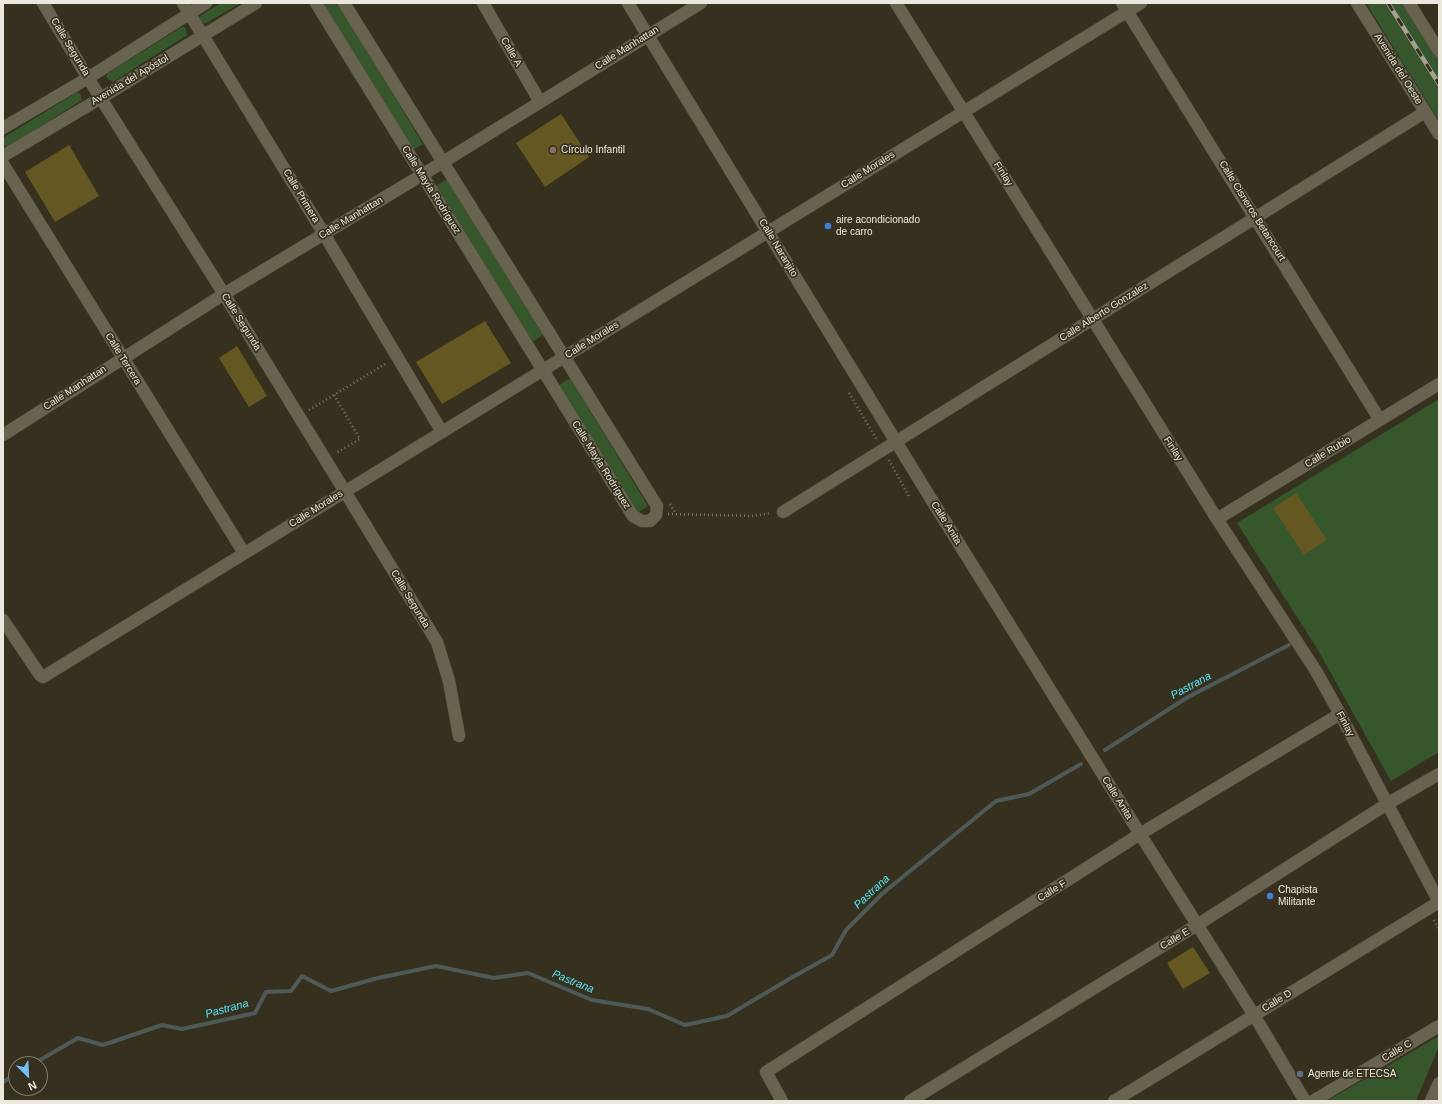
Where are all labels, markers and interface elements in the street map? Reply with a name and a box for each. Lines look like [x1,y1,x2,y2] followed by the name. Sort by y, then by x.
[48,16,92,78] street label: Calle Segunda
[593,24,661,72] street label: Calle Manhattan
[1371,31,1425,107] street label: Avenida del Oeste
[498,35,524,69] street label: Calle A
[89,52,171,108] street label: Avenida del Apóstol
[399,144,463,236] street label: Calle Mayía Rodríguez
[561,144,625,156] place label: Círculo Infantil
[548,145,558,155] marker: Círculo Infantil
[839,149,897,191] street label: Calle Morales
[1216,159,1288,263] street label: Calle Cisneros Betancourt
[991,160,1015,188] street label: Finlay
[280,167,322,225] street label: Calle Primera
[317,194,385,242] street label: Calle Manhattan
[836,214,920,238] place label: aire acondicionado de carro
[756,217,800,279] street label: Calle Naranjito
[823,221,833,231] marker: aire acondicionado de carro
[1057,280,1151,344] street label: Calle Alberto Gonzalez
[219,291,263,353] street label: Calle Segunda
[563,319,621,361] street label: Calle Morales
[102,331,144,387] street label: Calle Tercera
[41,363,109,413] street label: Calle Manhattan
[569,419,633,511] street label: Calle Mayía Rodríguez
[1303,434,1353,470] street label: Calle Rubio
[1161,435,1185,463] street label: Finlay
[287,488,345,530] street label: Calle Morales
[928,499,964,547] street label: Calle Anita
[388,568,432,630] street label: Calle Segunda
[1169,670,1213,702] water label: Pastrana
[1333,709,1357,739] street label: Finlay
[1099,774,1135,822] street label: Calle Anita
[851,872,893,912] water label: Pastrana
[1035,878,1069,904] street label: Calle F
[1278,884,1317,908] place label: Chapista Militante
[1265,891,1275,901] marker: Chapista Militante
[1158,926,1192,952] street label: Calle E
[550,968,596,996] water label: Pastrana
[1260,987,1294,1015] street label: Calle D
[204,997,250,1021] water label: Pastrana
[1380,1037,1414,1065] street label: Calle C
[8,1056,48,1096] north arrow
[1308,1068,1396,1080] place label: Agente de ETECSA
[1295,1069,1305,1079] marker: Agente de ETECSA
[26,1079,39,1093] text: N

